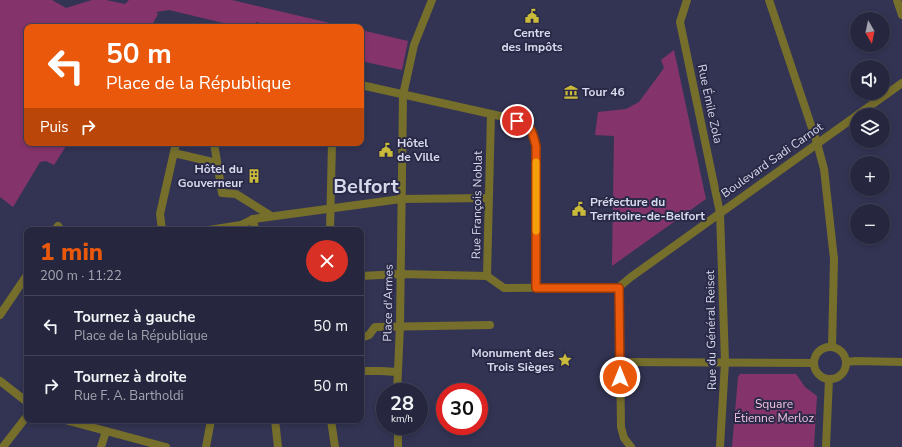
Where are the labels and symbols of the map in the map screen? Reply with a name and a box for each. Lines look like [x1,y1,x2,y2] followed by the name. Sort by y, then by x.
[524,8,540,24] public building icon: Centre des Impôts
[850,12,890,52] north arrow
[501,25,563,55] place label: Centre des Impôts
[694,63,726,145] street label: Rue Émile Zola
[563,84,579,100] museum icon: Tour 46
[582,84,625,100] place label: Tour 46
[500,104,534,138] pin
[718,118,827,201] street label: Boulevard Sadi Carnot
[397,135,440,165] place label: Hôtel de Ville
[378,142,394,158] public building icon: Hôtel de Ville
[468,150,486,259] street label: Rue François Noblat
[178,161,243,191] place label: Hôtel du Gouverneur
[246,168,262,184] building icon: Hôtel du Gouverneur
[333,173,399,200] district label: Belfort
[590,194,705,224] place label: Préfecture du Territoire-de-Belfort
[571,201,587,217] public building icon: Préfecture du Territoire-de-Belfort
[379,264,397,342] street label: Place d'Armes
[702,269,720,390] street label: Rue du Général Reiset
[471,345,554,375] place label: Monument des Trois Sièges
[557,352,573,368] place icon: Monument des Trois Sièges
[599,356,641,398] position arrow
[436,383,488,435] speed limit sign: 30
[734,396,814,426] park label: Square Étienne Merloz

